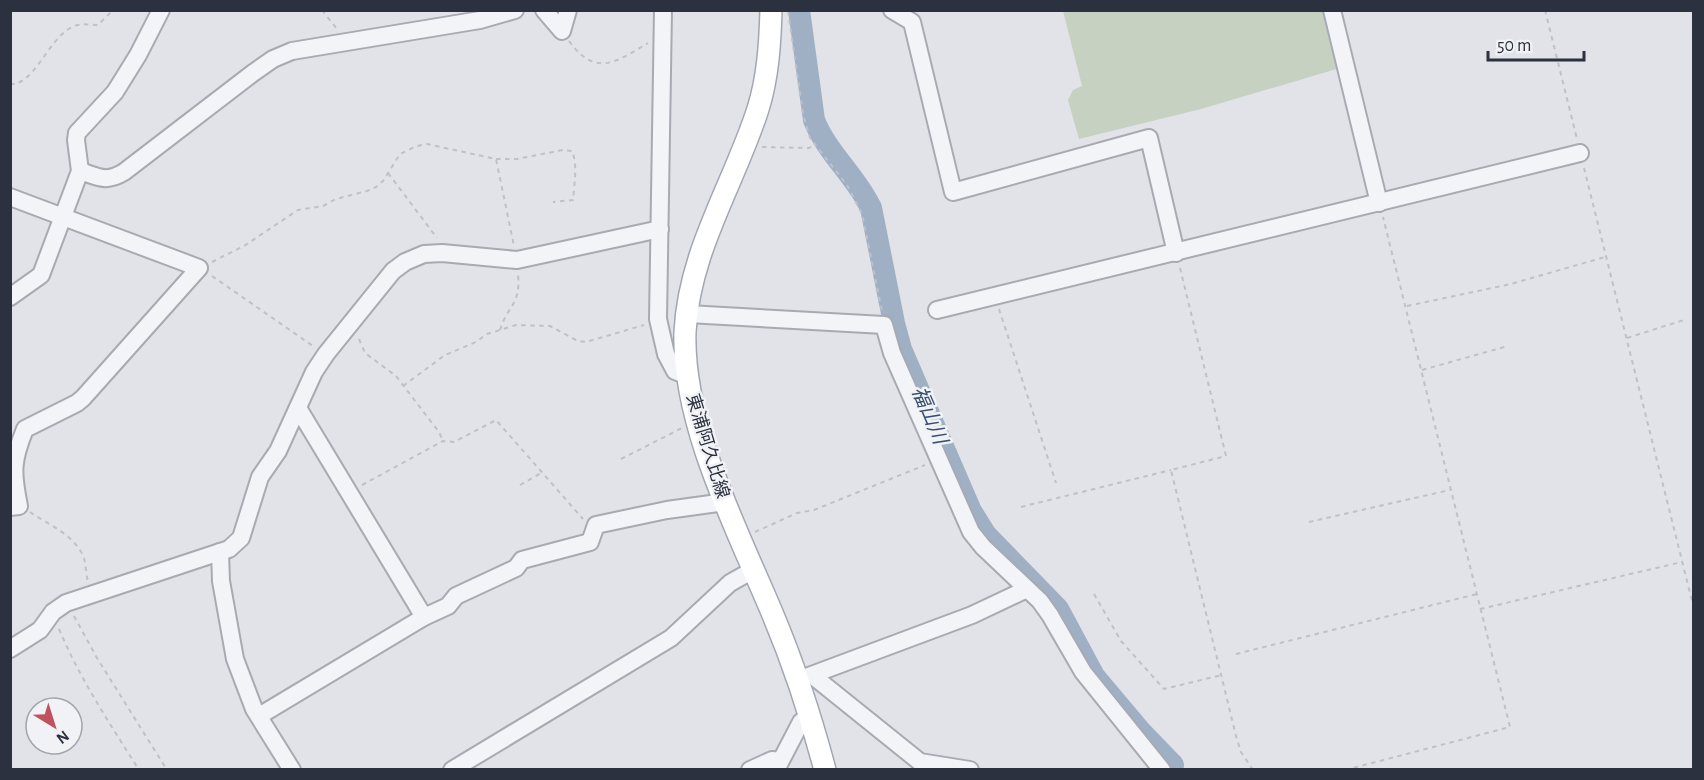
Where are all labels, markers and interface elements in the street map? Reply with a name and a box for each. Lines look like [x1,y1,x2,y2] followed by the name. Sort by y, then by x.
[1488,24,1584,62] scale bar
[1497,37,1531,55] text: 50 m
[908,383,952,449] water label: 福山川
[683,391,733,501] street label: 東浦阿久比線
[24,696,84,756] north arrow
[53,727,72,747] text: N

